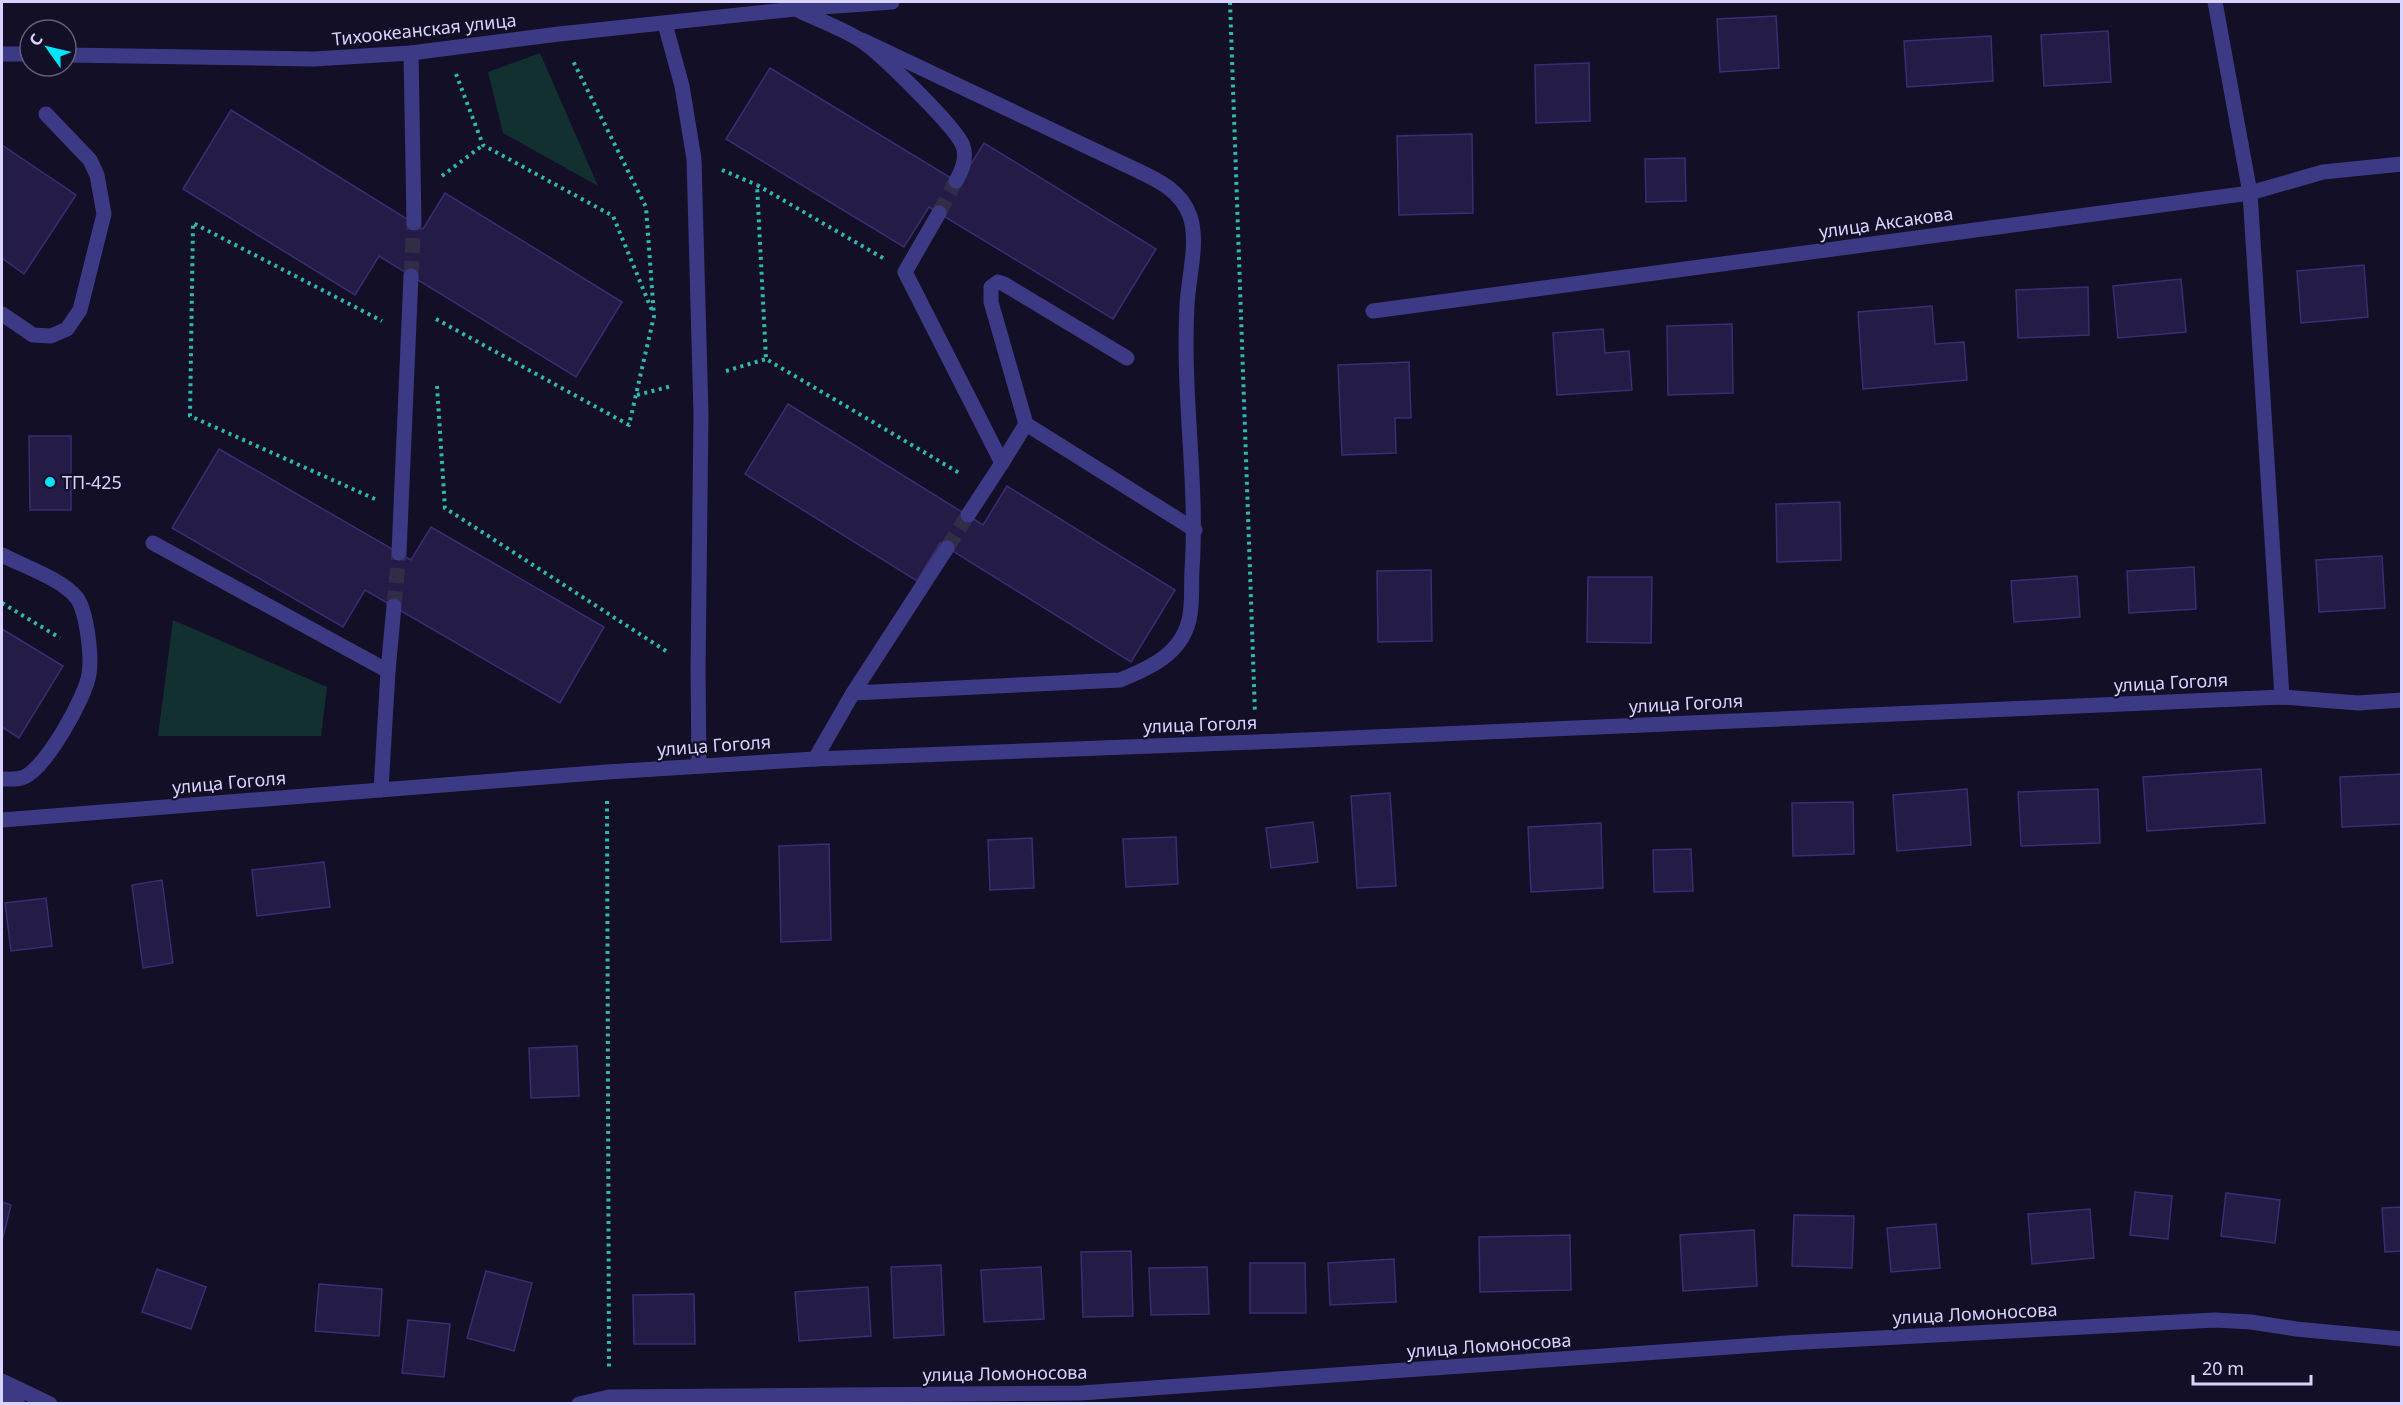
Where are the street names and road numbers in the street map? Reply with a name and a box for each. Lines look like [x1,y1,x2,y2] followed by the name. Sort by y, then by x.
[331,7,517,51] street label: Тихоокеанская улица
[1817,201,1955,243] street label: улица Аксакова
[2113,667,2229,697] street label: улица Гоголя
[1628,688,1744,718] street label: улица Гоголя
[1143,710,1257,738] street label: улица Гоголя
[656,729,772,761] street label: улица Гоголя
[171,765,287,799] street label: улица Гоголя
[1892,1297,2058,1329] street label: улица Ломоносова
[1406,1327,1572,1363] street label: улица Ломоносова
[922,1360,1088,1386] street label: улица Ломоносова

